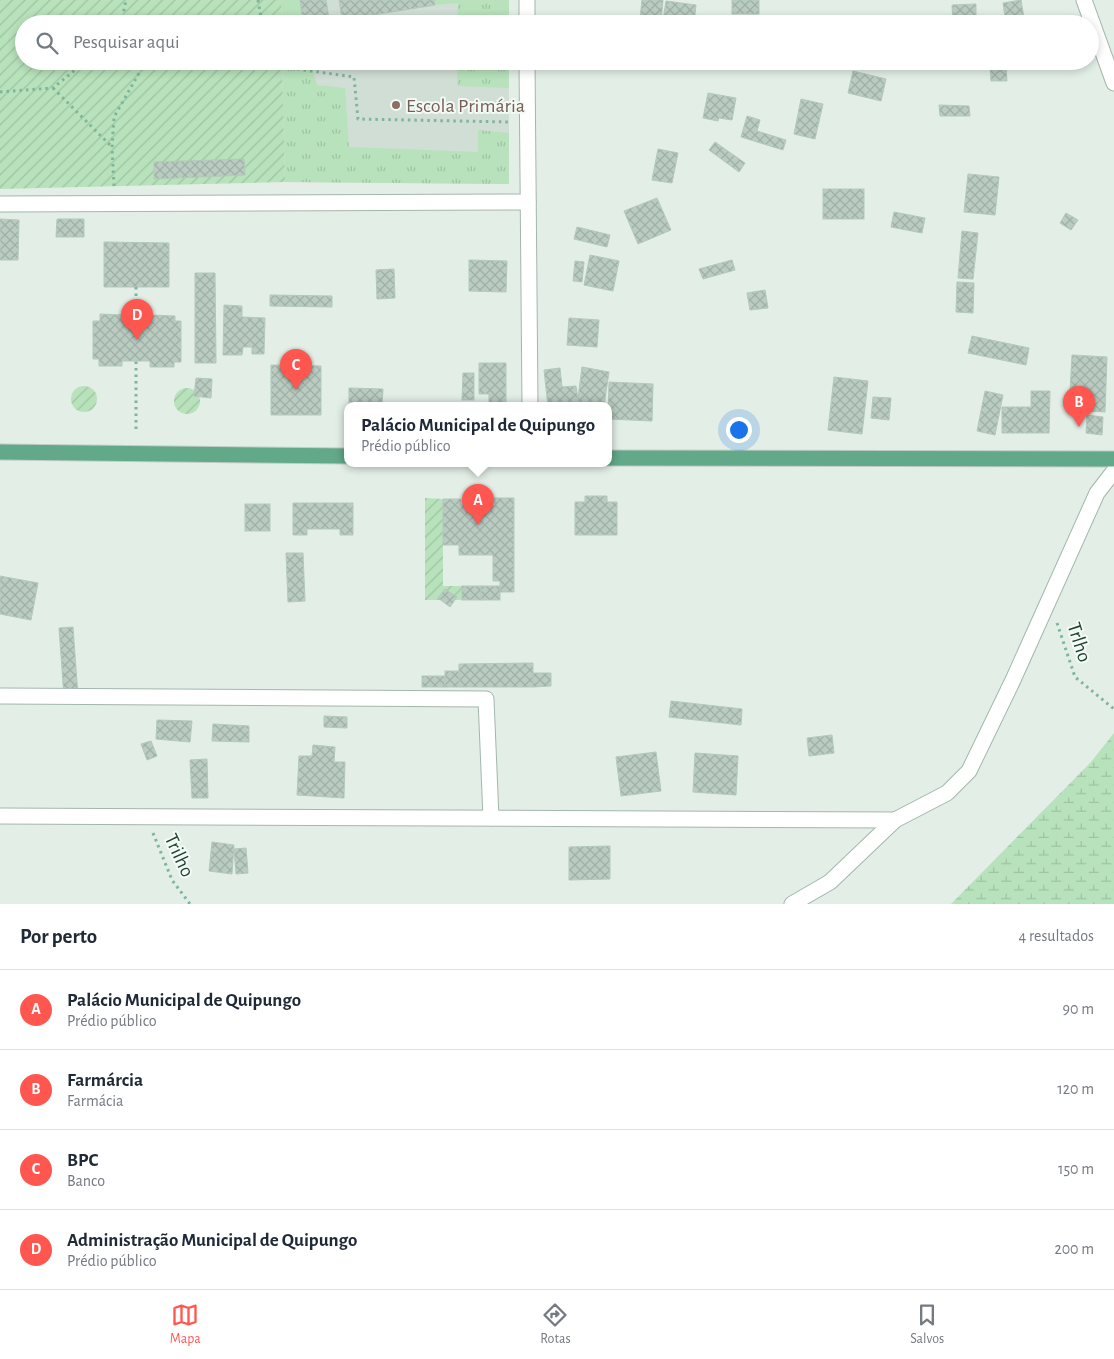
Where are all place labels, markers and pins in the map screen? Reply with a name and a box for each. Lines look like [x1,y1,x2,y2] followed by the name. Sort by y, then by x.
[406,96,525,116] place label: Escola Primária
[390,99,402,111] marker: Escola Primária
[121,299,153,340] pin: D
[280,349,312,390] pin: C
[1063,386,1095,427] pin: B
[462,484,494,525] pin: A

